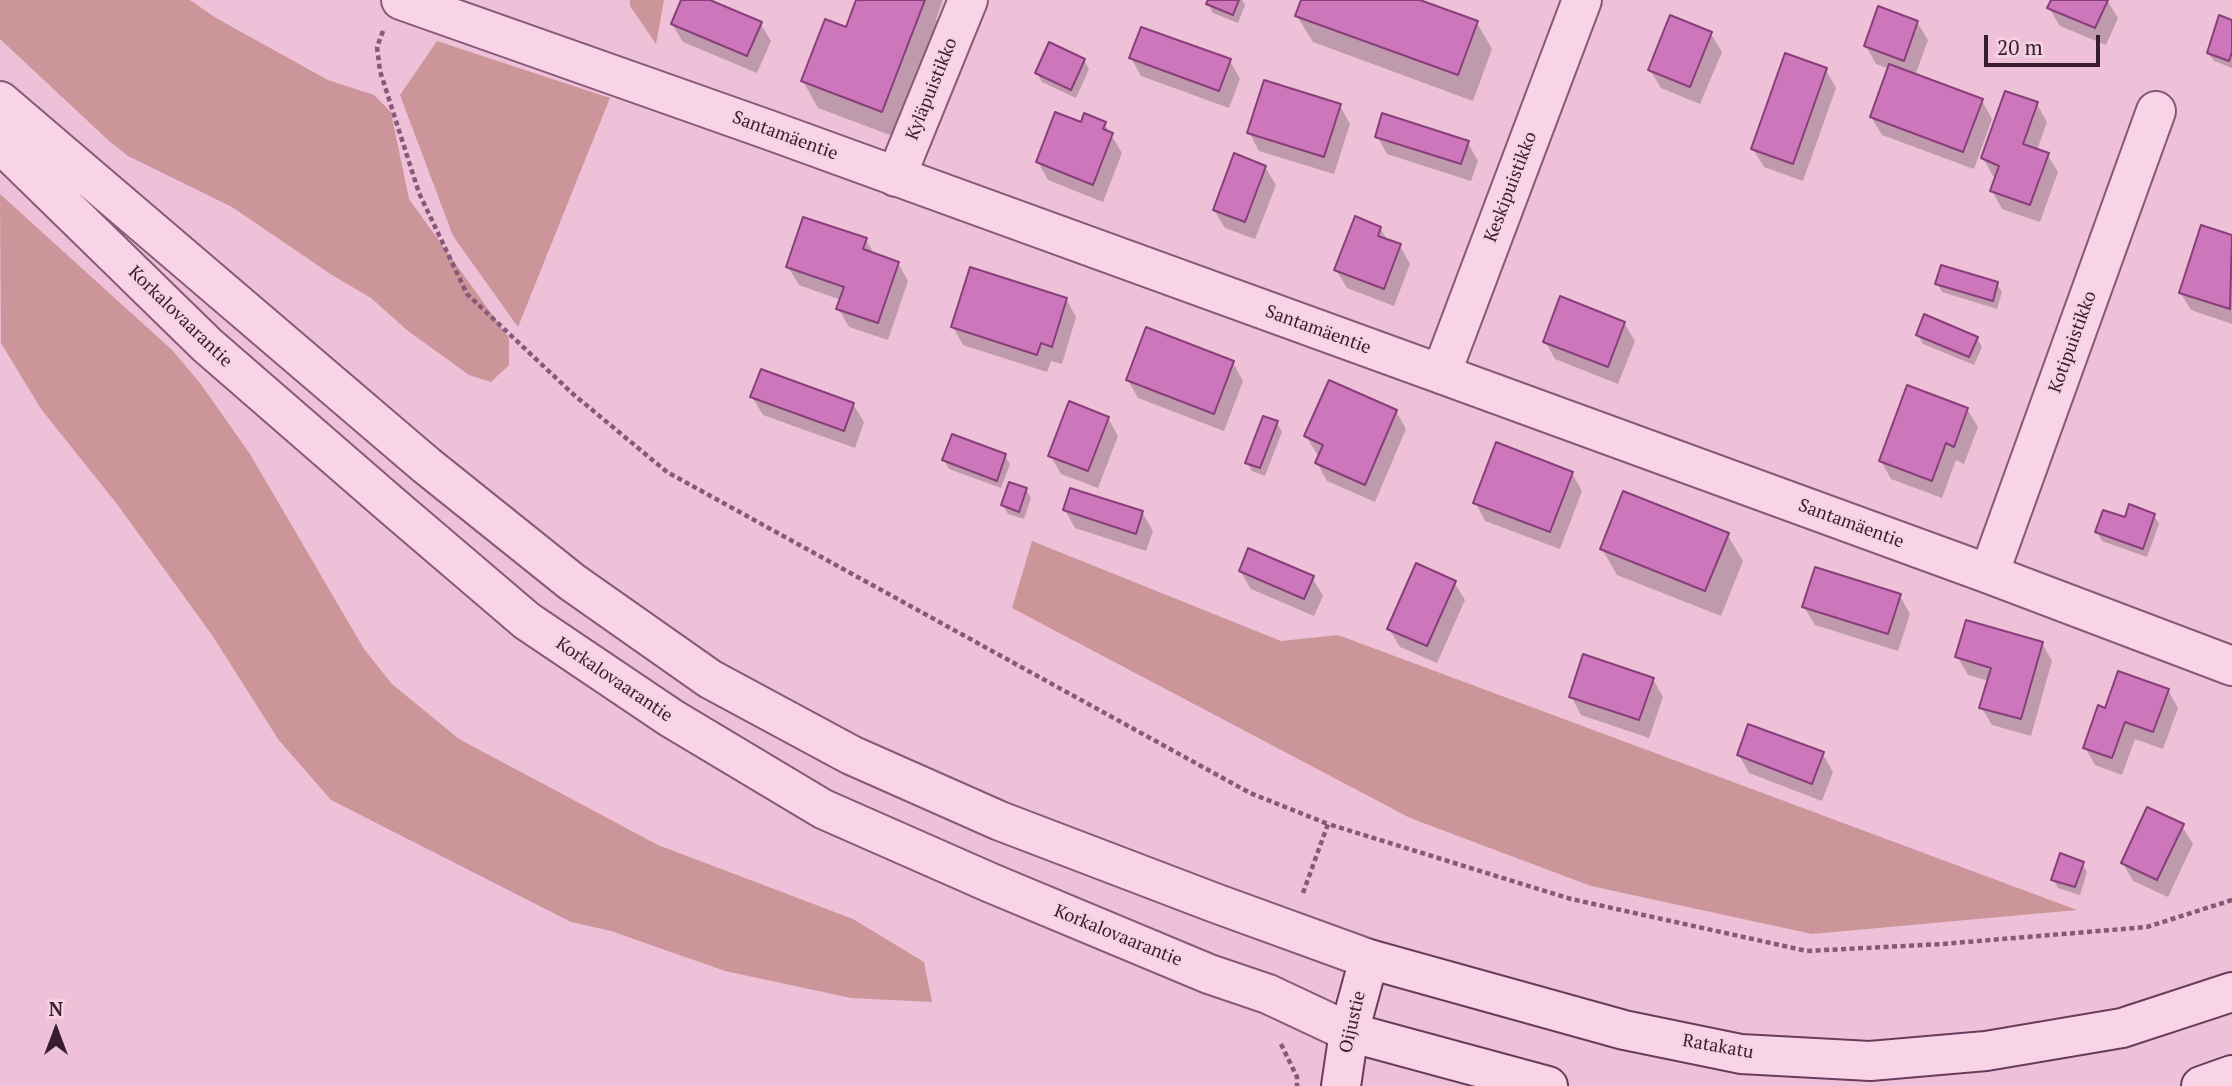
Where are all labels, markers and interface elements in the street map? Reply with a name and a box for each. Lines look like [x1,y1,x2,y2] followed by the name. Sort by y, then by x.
[1987,21,2102,65] scale bar
[1997,33,2043,61] text: 20 m
[902,35,962,143] street label: Kyläpuistikko
[729,107,841,165] street label: Santamäentie
[1480,129,1542,245] street label: Keskipuistikko
[124,262,236,372] street label: Korkalovaarantie
[2045,288,2101,396] street label: Kotipuistikko
[1262,301,1374,359] street label: Santamäentie
[1795,495,1907,553] street label: Santamäentie
[552,633,676,727] street label: Korkalovaarantie
[1051,900,1185,972] street label: Korkalovaarantie
[1335,989,1371,1055] street label: Oijustie
[21,995,91,1065] north arrow
[49,996,63,1021] text: N
[1681,1030,1755,1064] street label: Ratakatu

